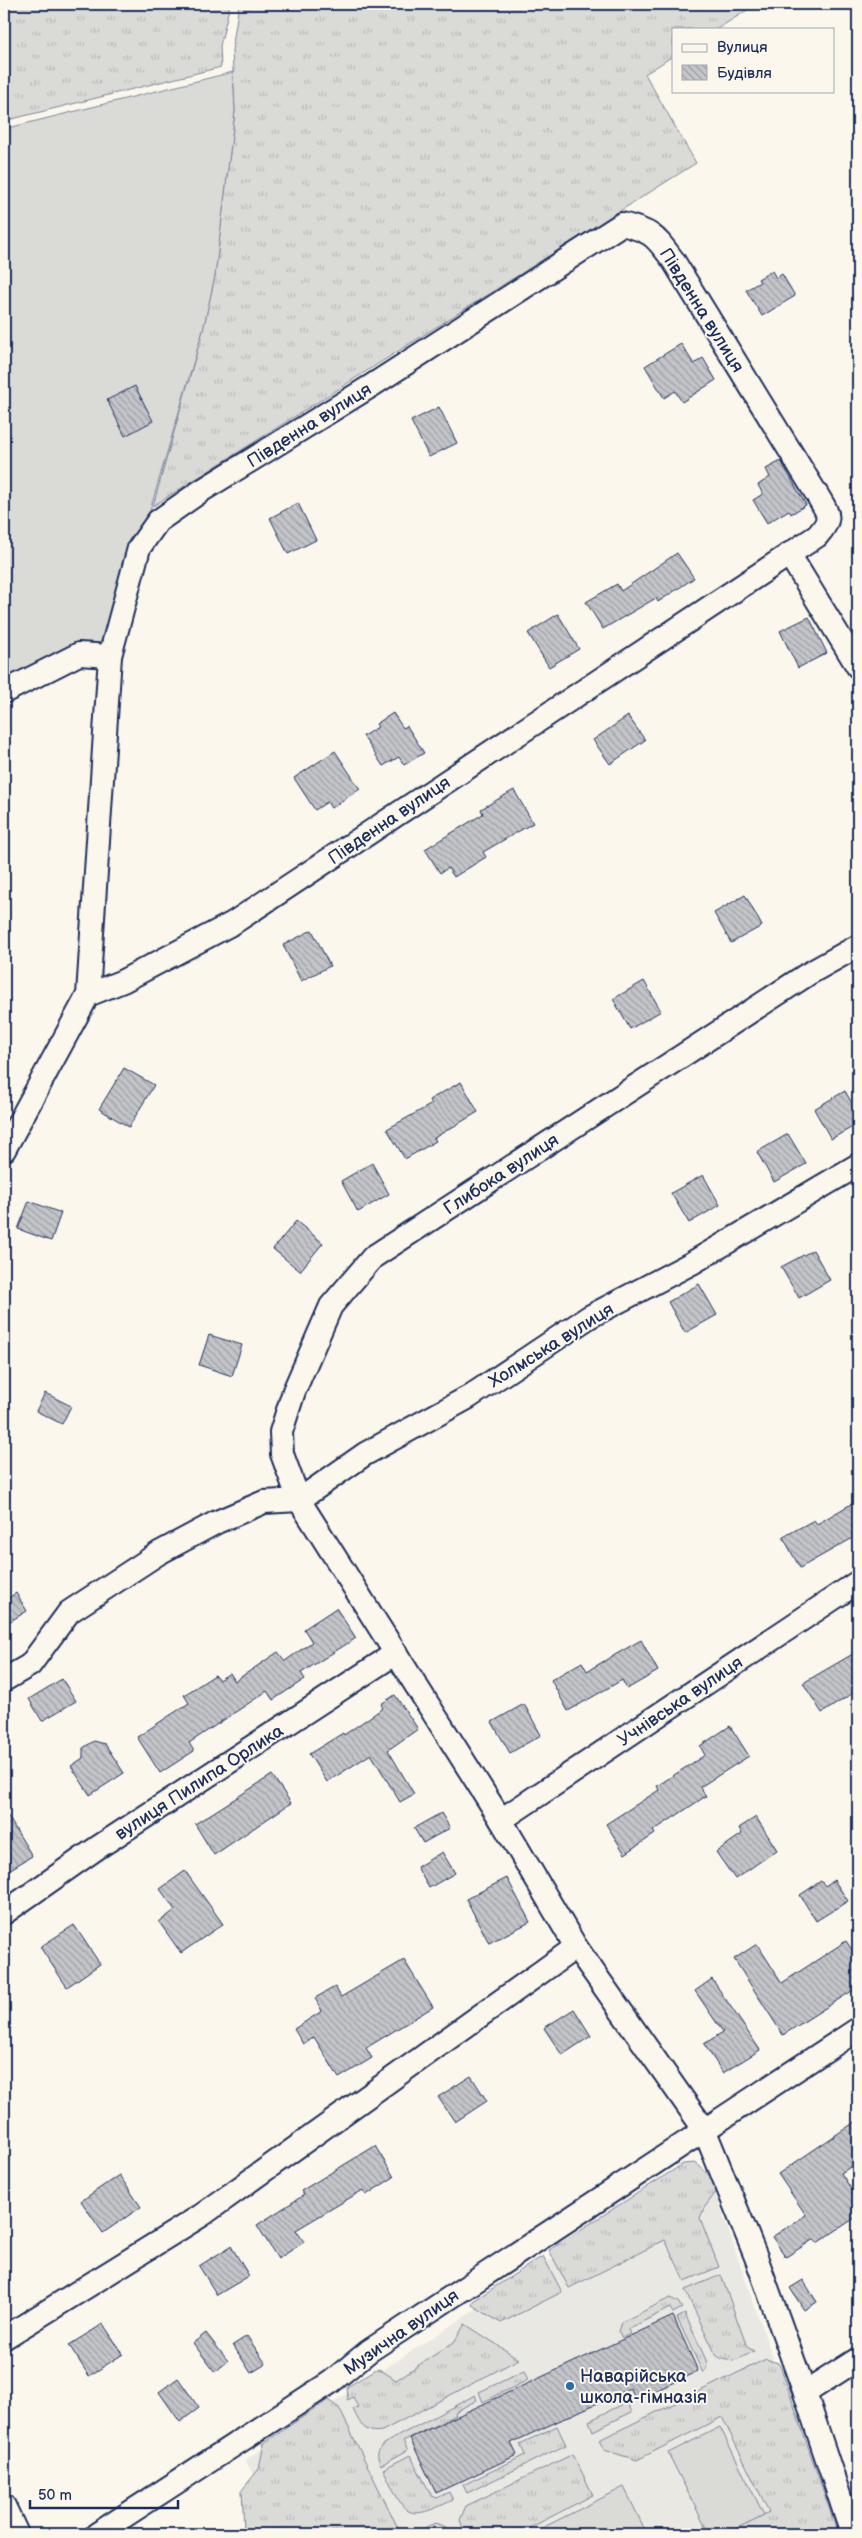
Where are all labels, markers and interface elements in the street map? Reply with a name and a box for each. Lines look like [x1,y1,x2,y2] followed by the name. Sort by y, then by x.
[672,28,834,92] legend
[717,38,768,57] text: Вулиця
[717,64,772,83] text: Будівля
[655,244,748,376] street label: Південна вулиця
[243,379,375,472] street label: Південна вулиця
[324,772,454,869] street label: Південна вулиця
[440,1129,563,1219] street label: Глибока вулиця
[485,1299,618,1392] street label: Холмська вулиця
[614,1652,747,1751] street label: Учнівська вулиця
[111,1720,288,1845] street label: вулиця Пилипа Орлика
[340,2285,463,2380] street label: Музична вулиця
[580,2366,707,2408] place label: Наварійська школа-гімназія
[564,2380,576,2392] marker: Наварійська школа-гімназія
[30,2478,178,2510] scale bar
[38,2486,72,2505] text: 50 m

